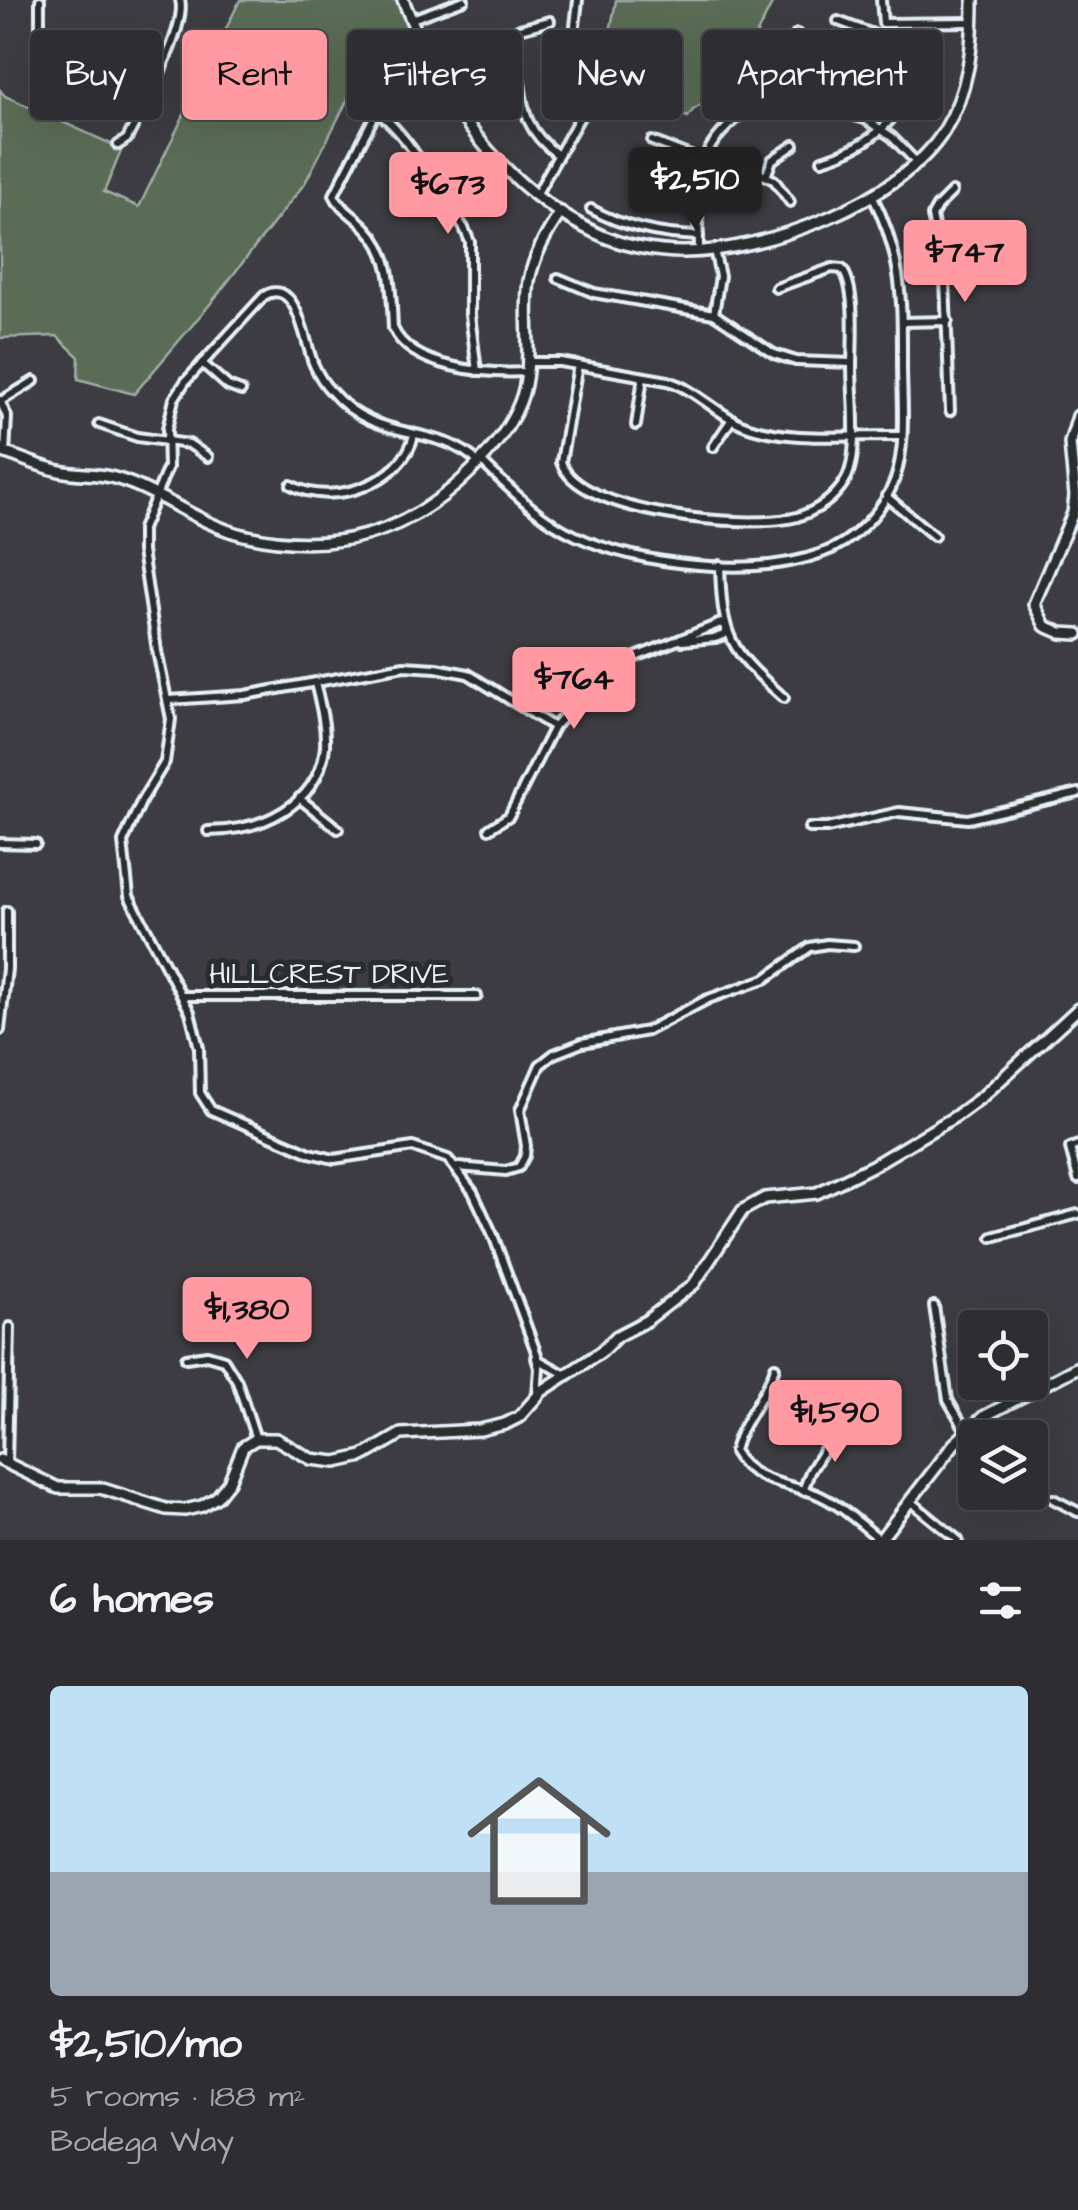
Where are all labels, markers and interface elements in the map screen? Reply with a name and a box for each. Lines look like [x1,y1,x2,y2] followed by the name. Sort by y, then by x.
[30,30,162,120] chip: Buy
[182,30,327,120] chip: Rent
[347,30,522,120] chip: Filters
[542,30,682,120] chip: New
[702,30,943,120] chip: Apartment
[614,147,776,232] pin: $2,510
[389,152,507,237] pin: $673
[651,157,739,202] text: $2,510
[411,162,485,207] text: $673
[906,220,1024,305] pin: $747
[926,230,1004,275] text: $747
[515,647,633,732] pin: $764
[534,657,614,702] text: $764
[209,955,449,994] street label: HILLCREST DRIVE
[166,1277,328,1362] pin: $1,380
[205,1287,289,1332] text: $1,380
[958,1310,1048,1510] map controls
[958,1310,1048,1400] button: locate
[754,1380,916,1465] pin: $1,590
[791,1390,879,1435] text: $1,590
[958,1420,1048,1510] button: layers
[50,1571,214,1629] text: 6 homes
[973,1573,1028,1628] icon: filters
[449,1751,629,1931] icon: home
[50,2016,242,2074] text: $2,510/mo
[50,2074,306,2119] text: 5 rooms · 188 m²
[50,2119,234,2164] text: Bodega Way

